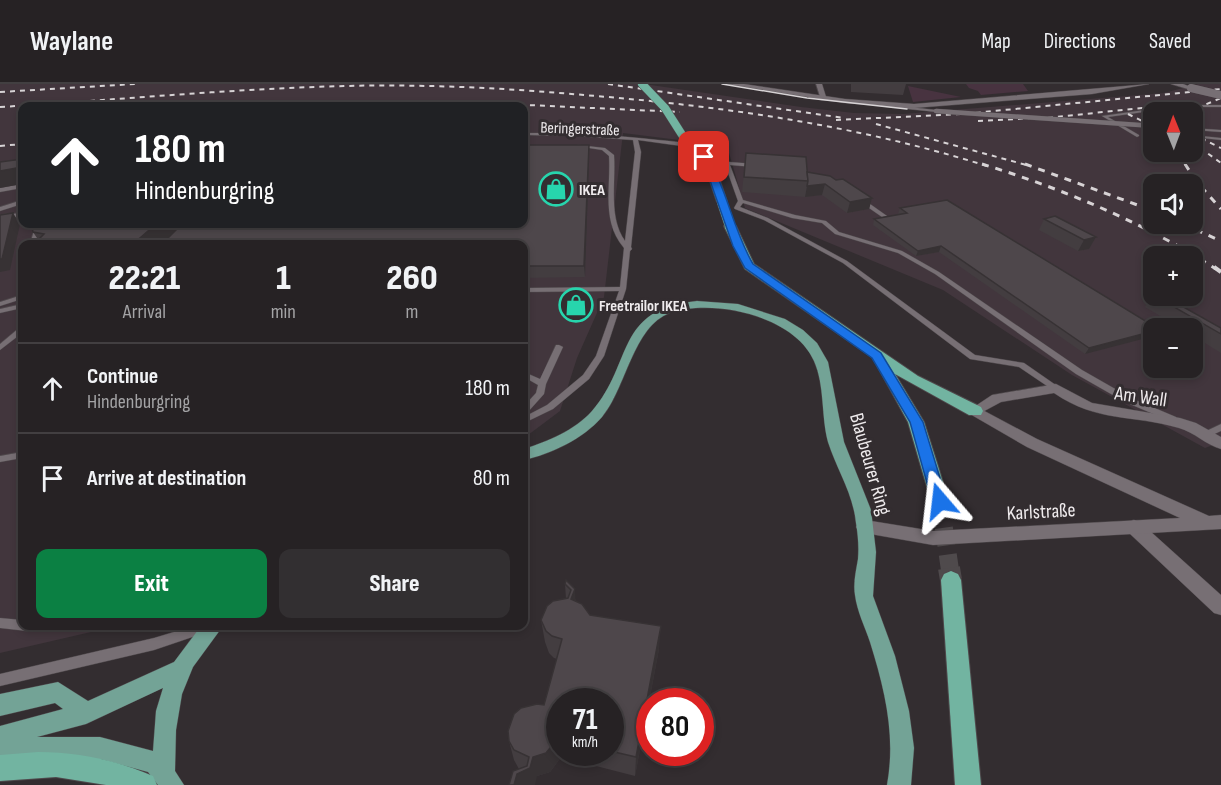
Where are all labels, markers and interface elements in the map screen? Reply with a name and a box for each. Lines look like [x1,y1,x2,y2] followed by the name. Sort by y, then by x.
[30,25,113,58] text: Waylane
[981,29,1011,54] text: Map
[1044,29,1116,54] text: Directions
[1149,29,1191,54] text: Saved
[1143,102,1203,162] north arrow
[1143,102,1203,378] map controls
[540,119,620,140] street label: Beringerstraße
[135,124,226,175] text: 180 m
[36,126,114,204] icon: ahead
[678,131,729,182] pin
[687,140,720,173] icon: arrive
[538,171,574,207] shop icon: IKEA
[1143,174,1203,234] button: sound
[135,175,274,207] text: Hindenburgring
[579,181,605,200] place label: IKEA
[1143,246,1203,306] button: +
[108,257,180,300] text: 22:21
[276,257,291,300] text: 1
[386,257,438,300] text: 260
[558,287,594,323] shop icon: Freetrailor IKEA
[599,297,688,316] place label: Freetrailor IKEA
[123,300,166,324] text: Arrival
[271,300,296,324] text: min
[405,300,418,324] text: m
[1143,318,1203,378] button: −
[87,363,158,390] text: Continue
[36,372,69,405] icon: ahead
[465,375,510,402] text: 180 m
[1112,381,1169,413] street label: Am Wall
[87,390,190,414] text: Hindenburgring
[844,410,896,518] street label: Blaubeurer Ring
[36,462,69,495] icon: arrive
[87,465,246,492] text: Arrive at destination
[473,465,510,492] text: 80 m
[908,469,972,533] position arrow
[1006,498,1076,526] street label: Karlstraße
[36,549,267,618] button: Exit
[279,549,510,618] button: Share
[636,688,714,766] speed limit sign: 80
[573,702,597,738] text: 71
[572,733,598,752] text: km/h

